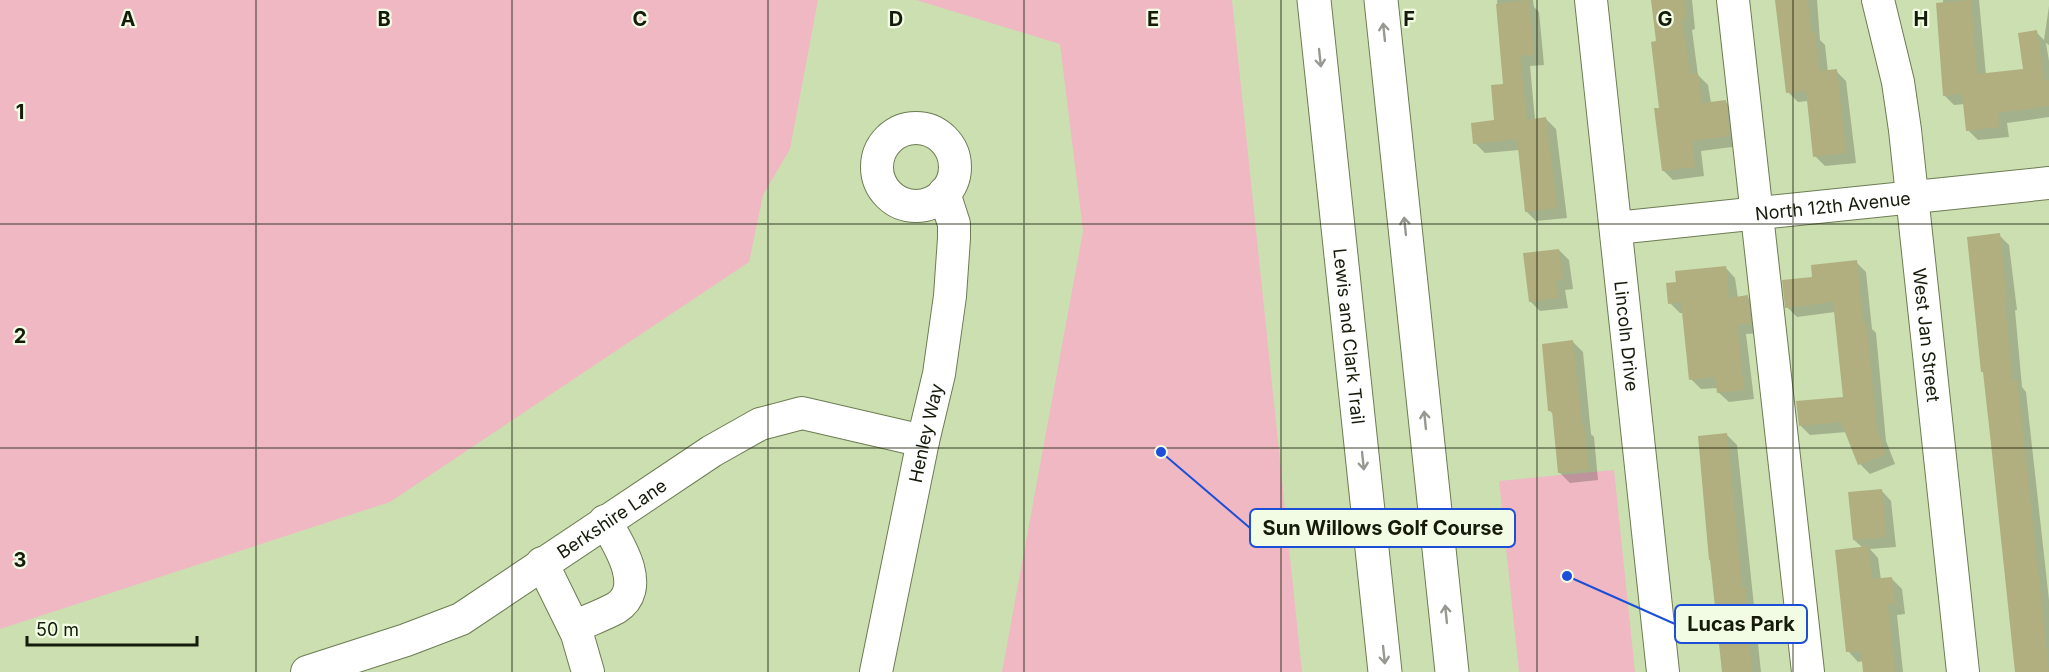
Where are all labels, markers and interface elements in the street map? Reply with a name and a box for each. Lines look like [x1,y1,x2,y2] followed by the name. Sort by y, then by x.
[121,7,136,31] text: A
[377,7,391,31] text: B
[633,7,647,31] text: C
[889,7,903,31] text: D
[1147,7,1159,31] text: E
[1403,7,1415,31] text: F
[1657,7,1673,31] text: G
[1914,7,1928,31] text: H
[1378,23,1389,43] one-way arrow
[1315,48,1326,68] one-way arrow
[16,100,24,124] text: 1
[1754,187,1912,224] street label: North 12th Avenue
[1399,217,1410,236] one-way arrow
[1330,247,1369,425] street label: Lewis and Clark Trail
[1909,267,1945,403] street label: West Jan Street
[1611,280,1643,392] street label: Lincoln Drive
[14,324,26,348] text: 2
[904,381,947,484] street label: Henley Way
[1419,410,1430,430] one-way arrow
[1358,450,1369,470] one-way arrow
[553,474,670,562] street label: Berkshire Lane
[1250,509,1515,547] callout: Sun Willows Golf Course
[1263,516,1504,540] text: Sun Willows Golf Course
[14,548,26,572] text: 3
[1440,604,1451,624] one-way arrow
[1675,605,1807,643] callout: Lucas Park
[27,609,196,647] scale bar
[1687,612,1795,636] text: Lucas Park
[36,619,79,640] text: 50 m
[1378,644,1389,664] one-way arrow

